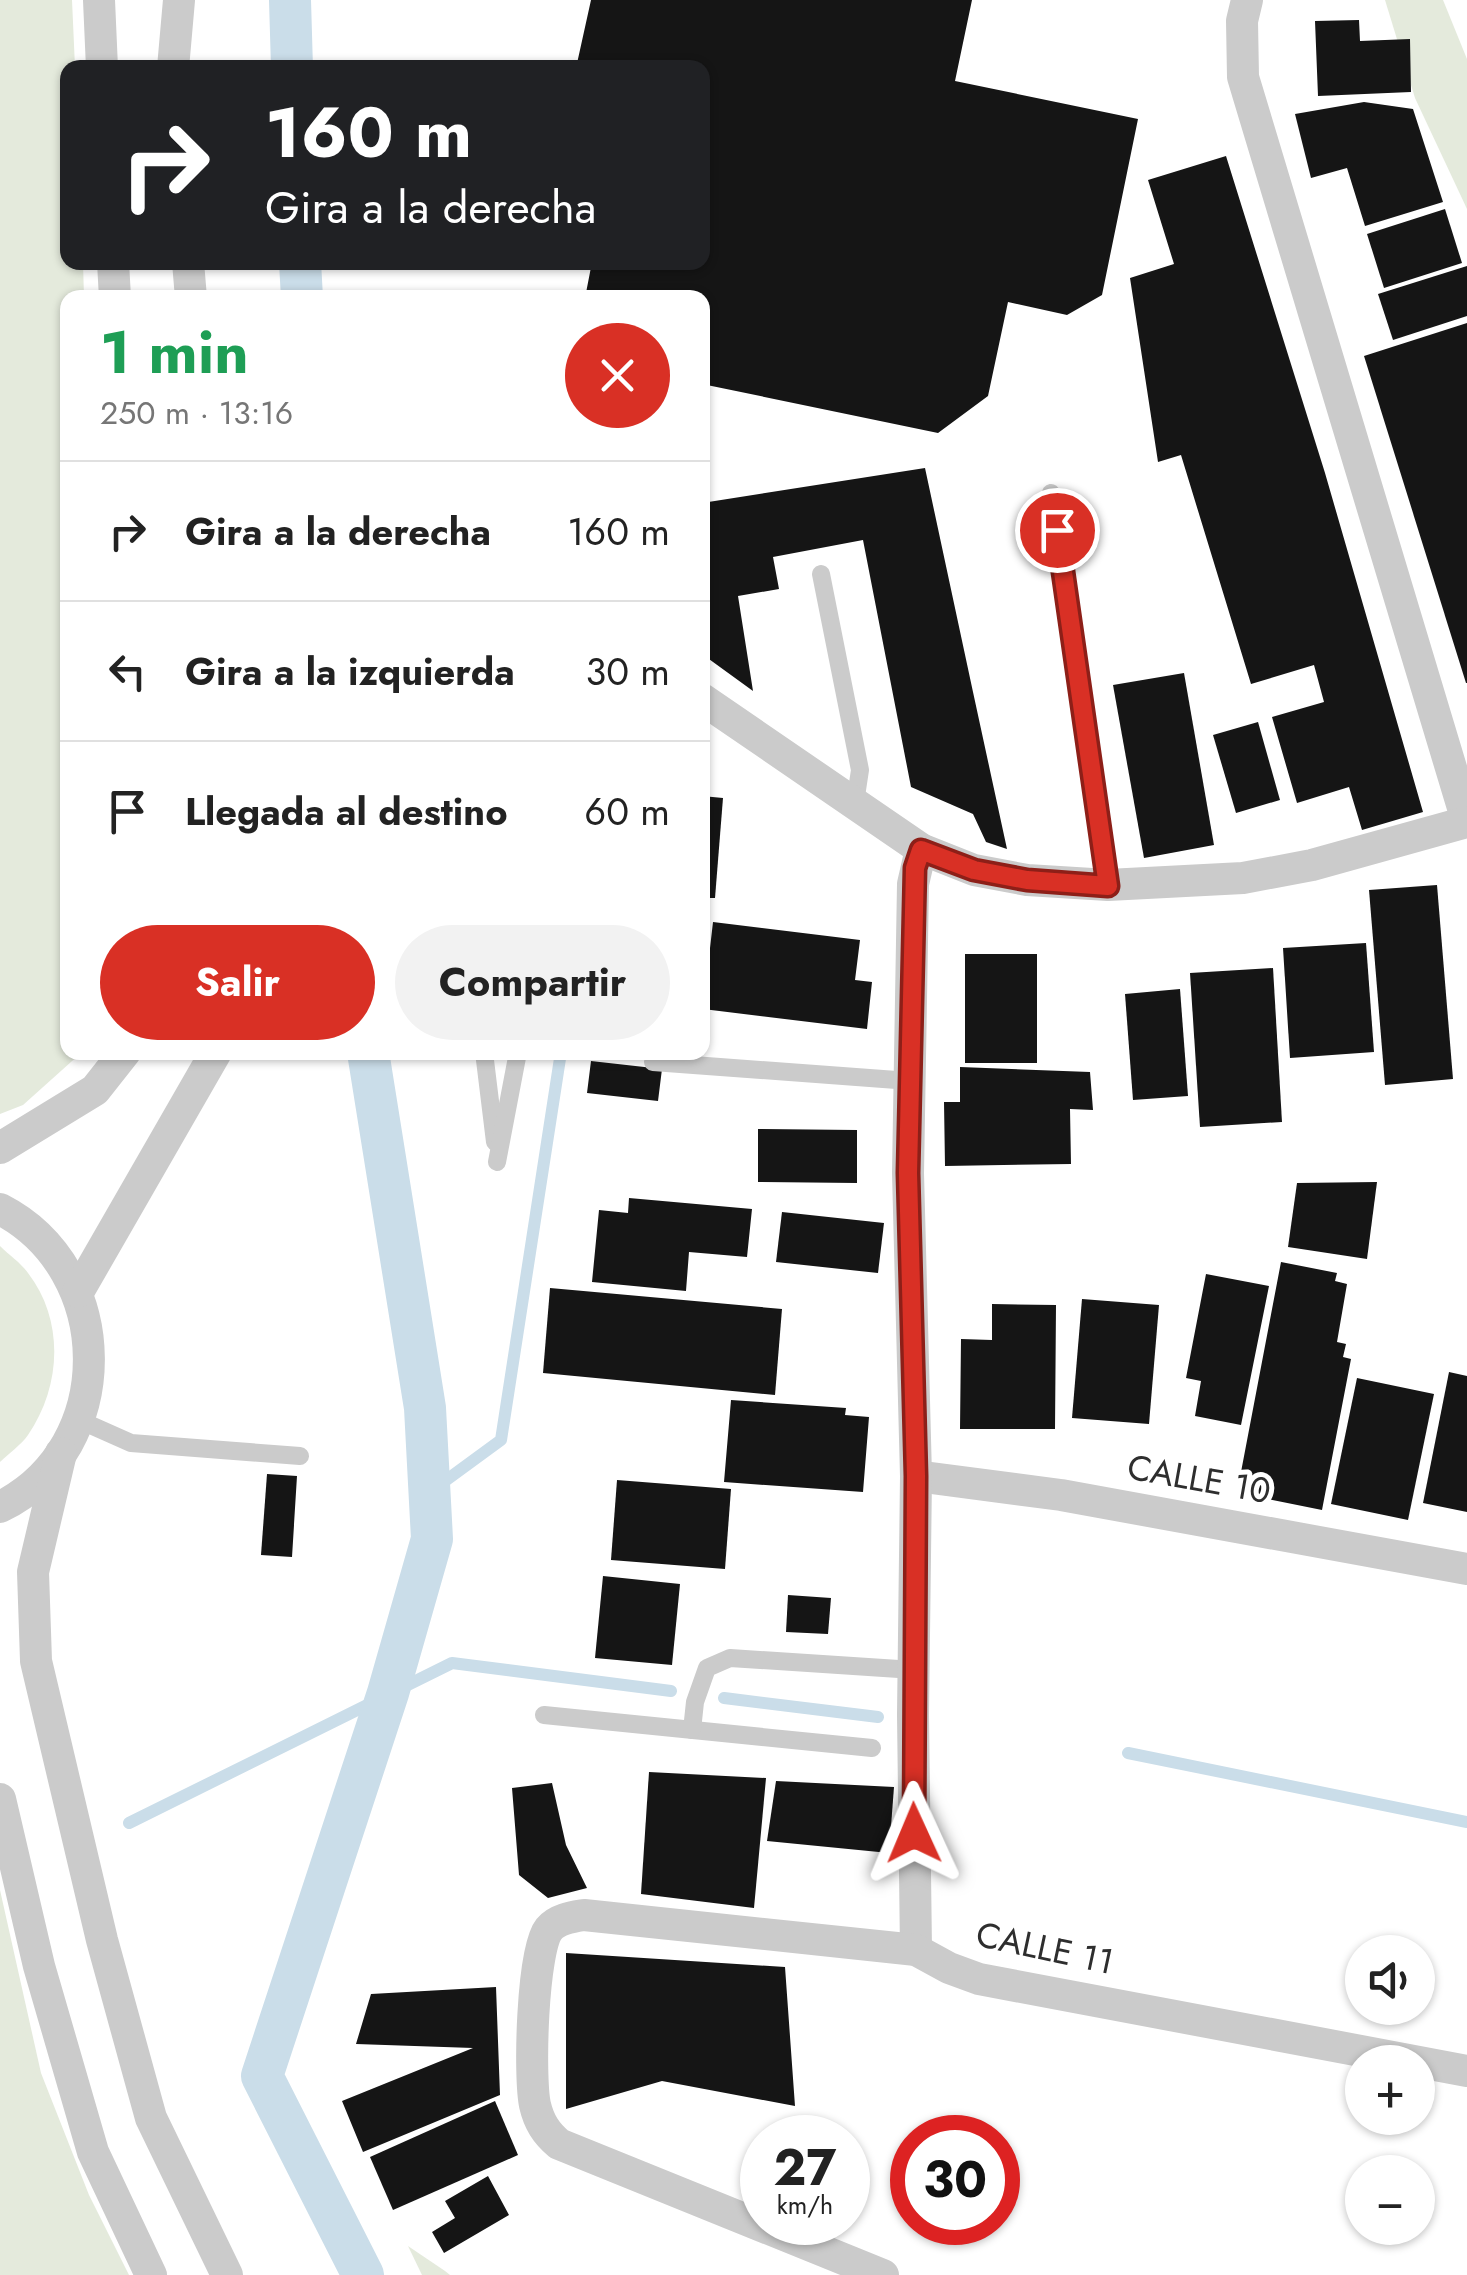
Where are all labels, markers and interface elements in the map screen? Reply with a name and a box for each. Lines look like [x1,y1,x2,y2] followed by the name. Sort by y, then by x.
[265,82,472,183] text: 160 m
[100,100,230,230] icon: right
[265,175,596,240] text: Gira a la derecha
[100,309,249,396] text: 1 min
[565,323,670,428] button: close
[100,390,293,436] text: 250 m · 13:16
[1015,488,1100,573] pin
[1030,503,1085,558] icon: arrive
[100,504,155,559] icon: right
[185,504,491,559] text: Gira a la derecha
[567,504,670,559] text: 160 m
[100,644,155,699] icon: left
[185,644,515,699] text: Gira a la izquierda
[585,644,670,699] text: 30 m
[100,784,155,839] icon: arrive
[185,784,508,839] text: Llegada al destino
[584,784,670,839] text: 60 m
[100,925,375,1040] button: Salir
[395,925,670,1040] button: Compartir
[1123,1442,1275,1516] street label: CALLE 10
[862,1781,966,1885] position arrow
[972,1909,1118,1987] street label: CALLE 11
[1345,1935,1435,2245] map controls
[1345,1935,1435,2025] button: sound
[1345,2045,1435,2135] button: +
[890,2115,1020,2245] speed limit sign: 30
[774,2131,836,2204] text: 27
[1345,2155,1435,2245] button: −
[777,2187,833,2223] text: km/h

